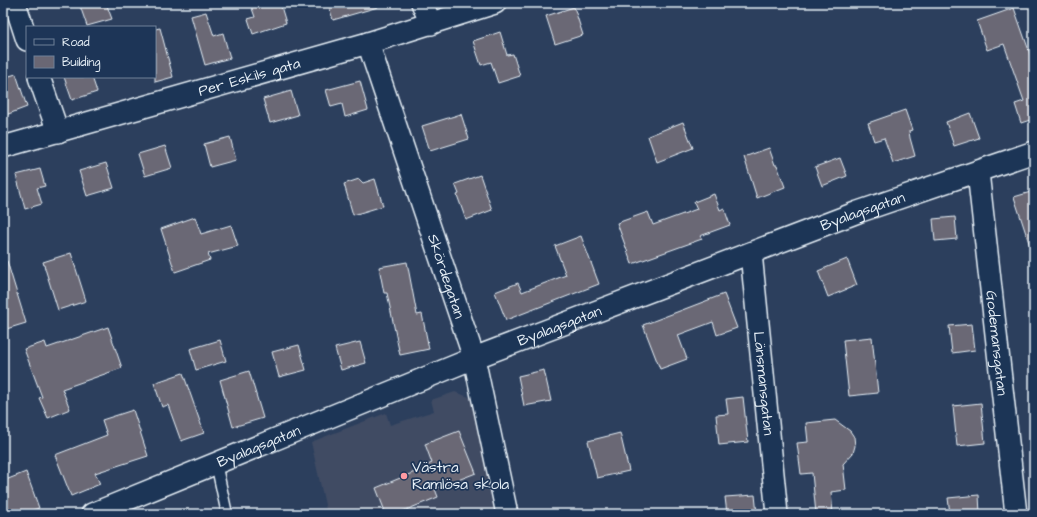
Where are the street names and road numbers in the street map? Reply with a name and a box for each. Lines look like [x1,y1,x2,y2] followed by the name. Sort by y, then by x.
[196,53,303,102] street label: Per Eskils gata
[817,187,908,236] street label: Byalagsgatan
[422,231,470,322] street label: Skördegatan
[980,289,1013,397] street label: Godemansgatan
[515,300,605,352] street label: Byalagsgatan
[748,331,779,437] street label: Länsmansgatan
[214,420,304,473] street label: Byalagsgatan

